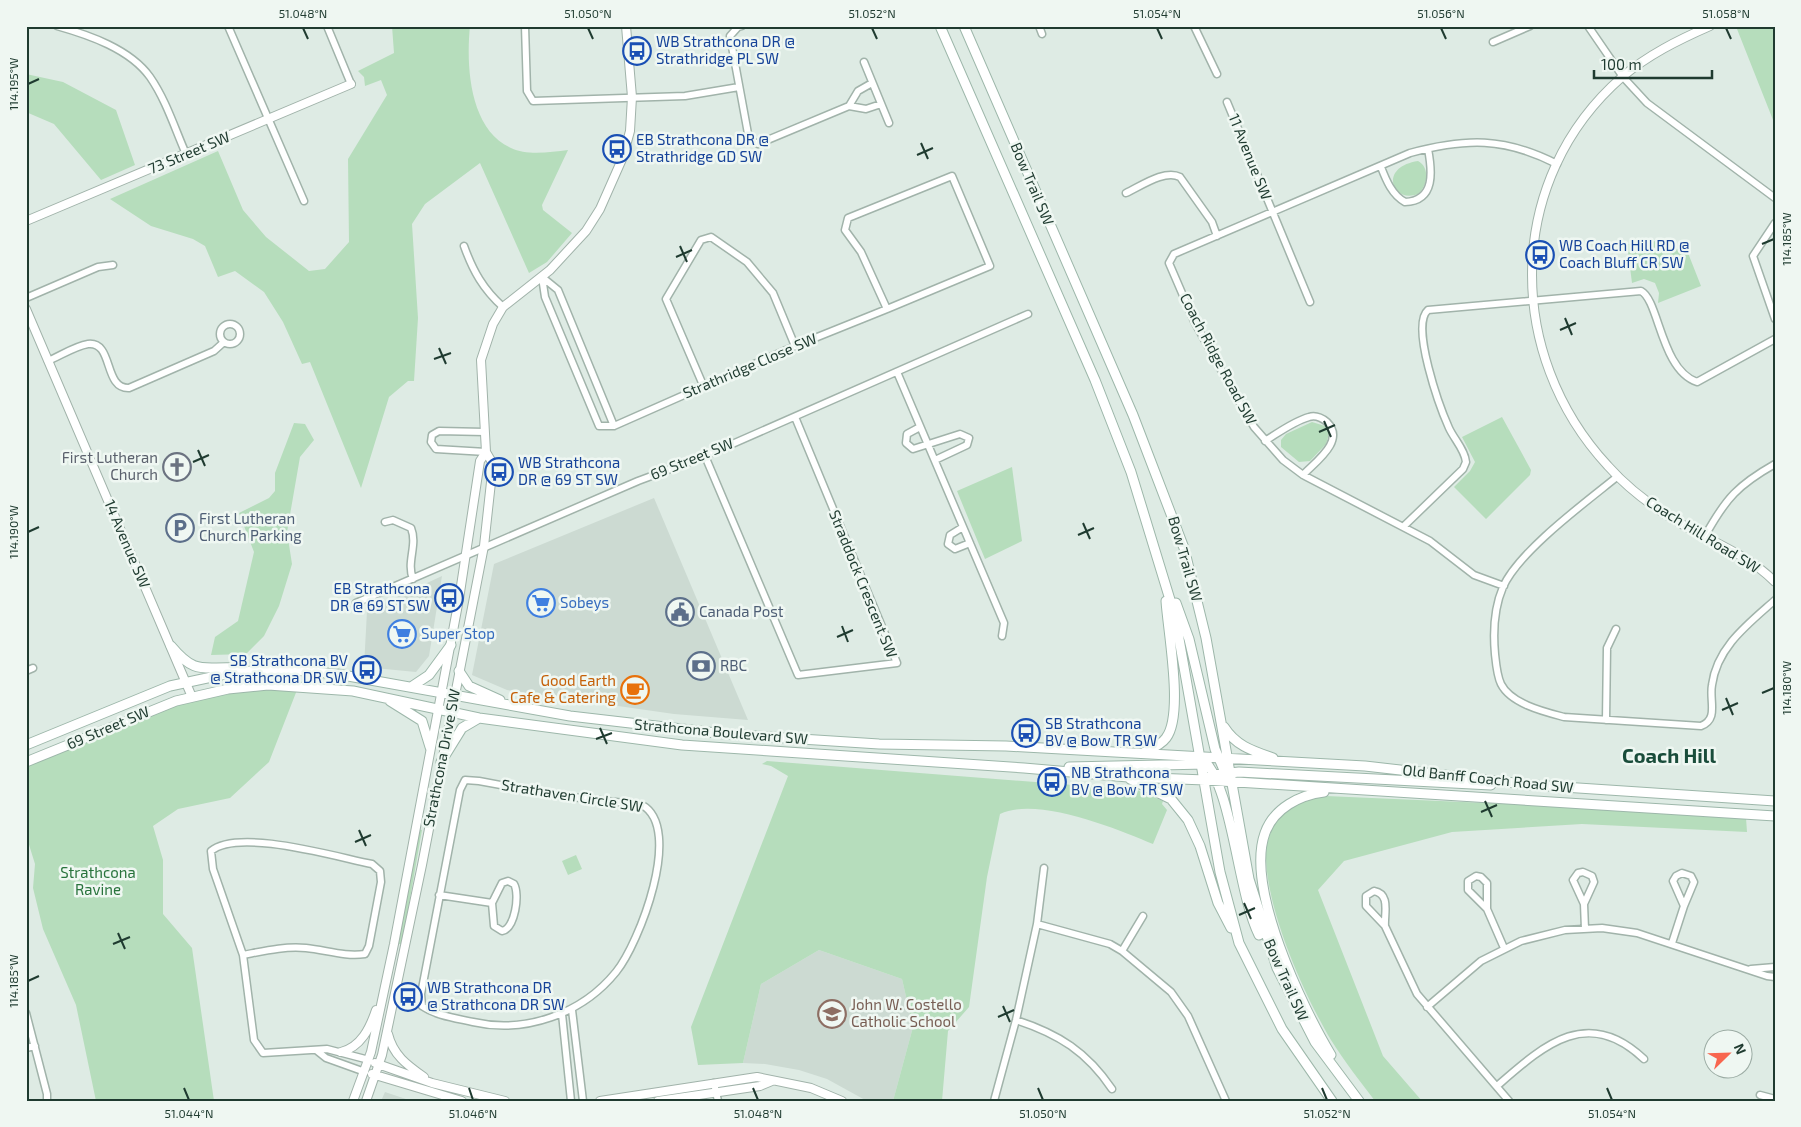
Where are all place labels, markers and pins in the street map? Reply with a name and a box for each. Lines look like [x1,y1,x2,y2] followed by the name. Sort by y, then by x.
[656,32,795,67] place label: WB Strathcona DR @ Strathridge PL SW
[622,36,652,66] bus stop icon: WB Strathcona DR @ Strathridge PL SW
[636,130,769,165] place label: EB Strathcona DR @ Strathridge GD SW
[602,134,632,164] bus stop icon: EB Strathcona DR @ Strathridge GD SW
[1559,236,1690,271] place label: WB Coach Hill RD @ Coach Bluff CR SW
[1525,240,1555,270] bus stop icon: WB Coach Hill RD @ Coach Bluff CR SW
[62,448,158,483] place label: First Lutheran Church
[162,452,192,482] church icon: First Lutheran Church
[518,453,620,488] place label: WB Strathcona DR @ 69 ST SW
[484,457,514,487] bus stop icon: WB Strathcona DR @ 69 ST SW
[199,509,302,544] place label: First Lutheran Church Parking
[165,513,195,543] parking icon: First Lutheran Church Parking
[330,579,430,614] place label: EB Strathcona DR @ 69 ST SW
[434,583,464,613] bus stop icon: EB Strathcona DR @ 69 ST SW
[526,588,556,618] supermarket icon: Sobeys
[560,593,609,611] place label: Sobeys
[665,597,695,627] public building icon: Canada Post
[699,602,784,620] place label: Canada Post
[387,619,417,649] supermarket icon: Super Stop
[421,624,495,642] place label: Super Stop
[210,651,348,686] place label: SB Strathcona BV @ Strathcona DR SW
[686,651,716,681] bank icon: RBC
[352,655,382,685] bus stop icon: SB Strathcona BV @ Strathcona DR SW
[720,656,748,674] place label: RBC
[510,671,617,706] place label: Good Earth Cafe & Catering
[620,675,650,705] cafe icon: Good Earth Cafe & Catering
[1045,714,1157,749] place label: SB Strathcona BV @ Bow TR SW
[1011,718,1041,748] bus stop icon: SB Strathcona BV @ Bow TR SW
[1071,763,1183,798] place label: NB Strathcona BV @ Bow TR SW
[1037,767,1067,797] bus stop icon: NB Strathcona BV @ Bow TR SW
[427,978,565,1013] place label: WB Strathcona DR @ Strathcona DR SW
[393,982,423,1012] bus stop icon: WB Strathcona DR @ Strathcona DR SW
[851,995,962,1030] place label: John W. Costello Catholic School
[817,999,847,1029] school or university icon: John W. Costello Catholic School

